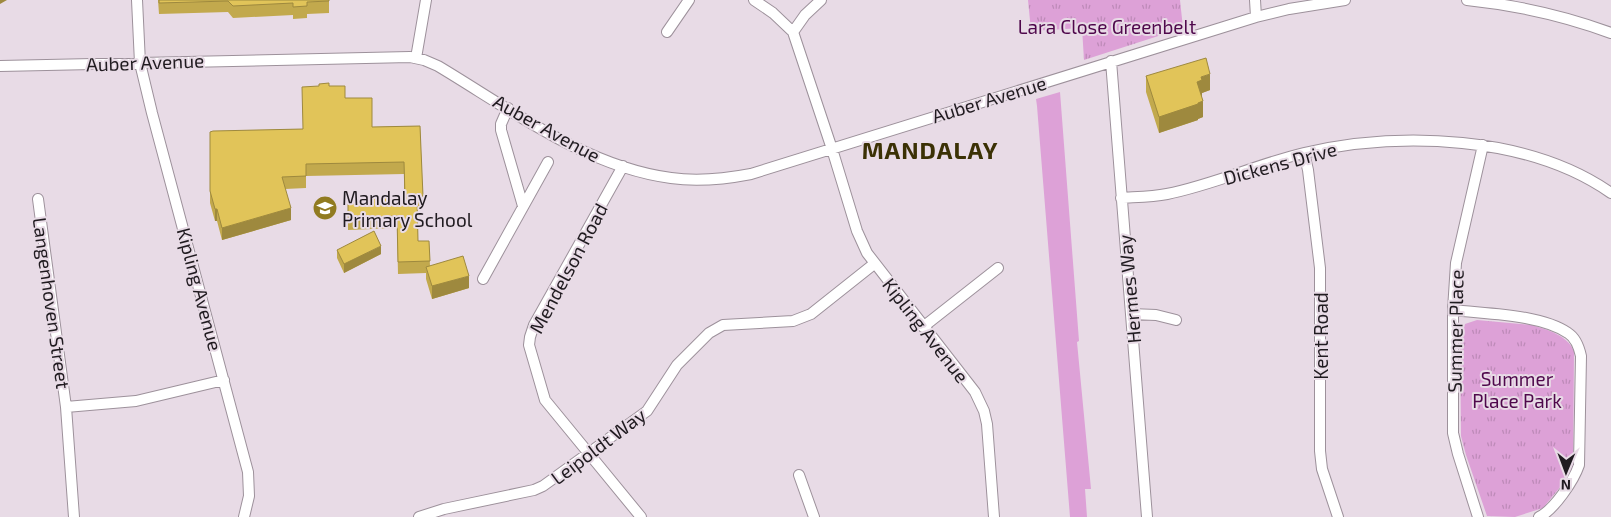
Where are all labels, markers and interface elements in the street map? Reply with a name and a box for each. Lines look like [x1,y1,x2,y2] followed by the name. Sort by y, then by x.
[1018,15,1196,38] park label: Lara Close Greenbelt
[85,48,205,76] street label: Auber Avenue
[929,71,1049,127] street label: Auber Avenue
[490,89,604,167] street label: Auber Avenue
[862,135,998,164] district label: MANDALAY
[1221,137,1339,189] street label: Dickens Drive
[342,186,473,231] place label: Mandalay Primary School
[312,195,338,221] school or university icon: Mandalay Primary School
[524,199,612,337] street label: Mendelson Road
[29,216,75,390] street label: Langenhoven Street
[173,225,227,353] street label: Kipling Avenue
[1113,234,1145,344] street label: Hermes Way
[1442,269,1468,393] street label: Summer Place
[878,273,974,387] street label: Kipling Avenue
[1309,292,1332,380] street label: Kent Road
[1472,367,1562,412] park label: Summer Place Park
[546,403,650,489] street label: Leipoldt Way
[1541,447,1591,497] north arrow
[1561,477,1571,494] text: N

